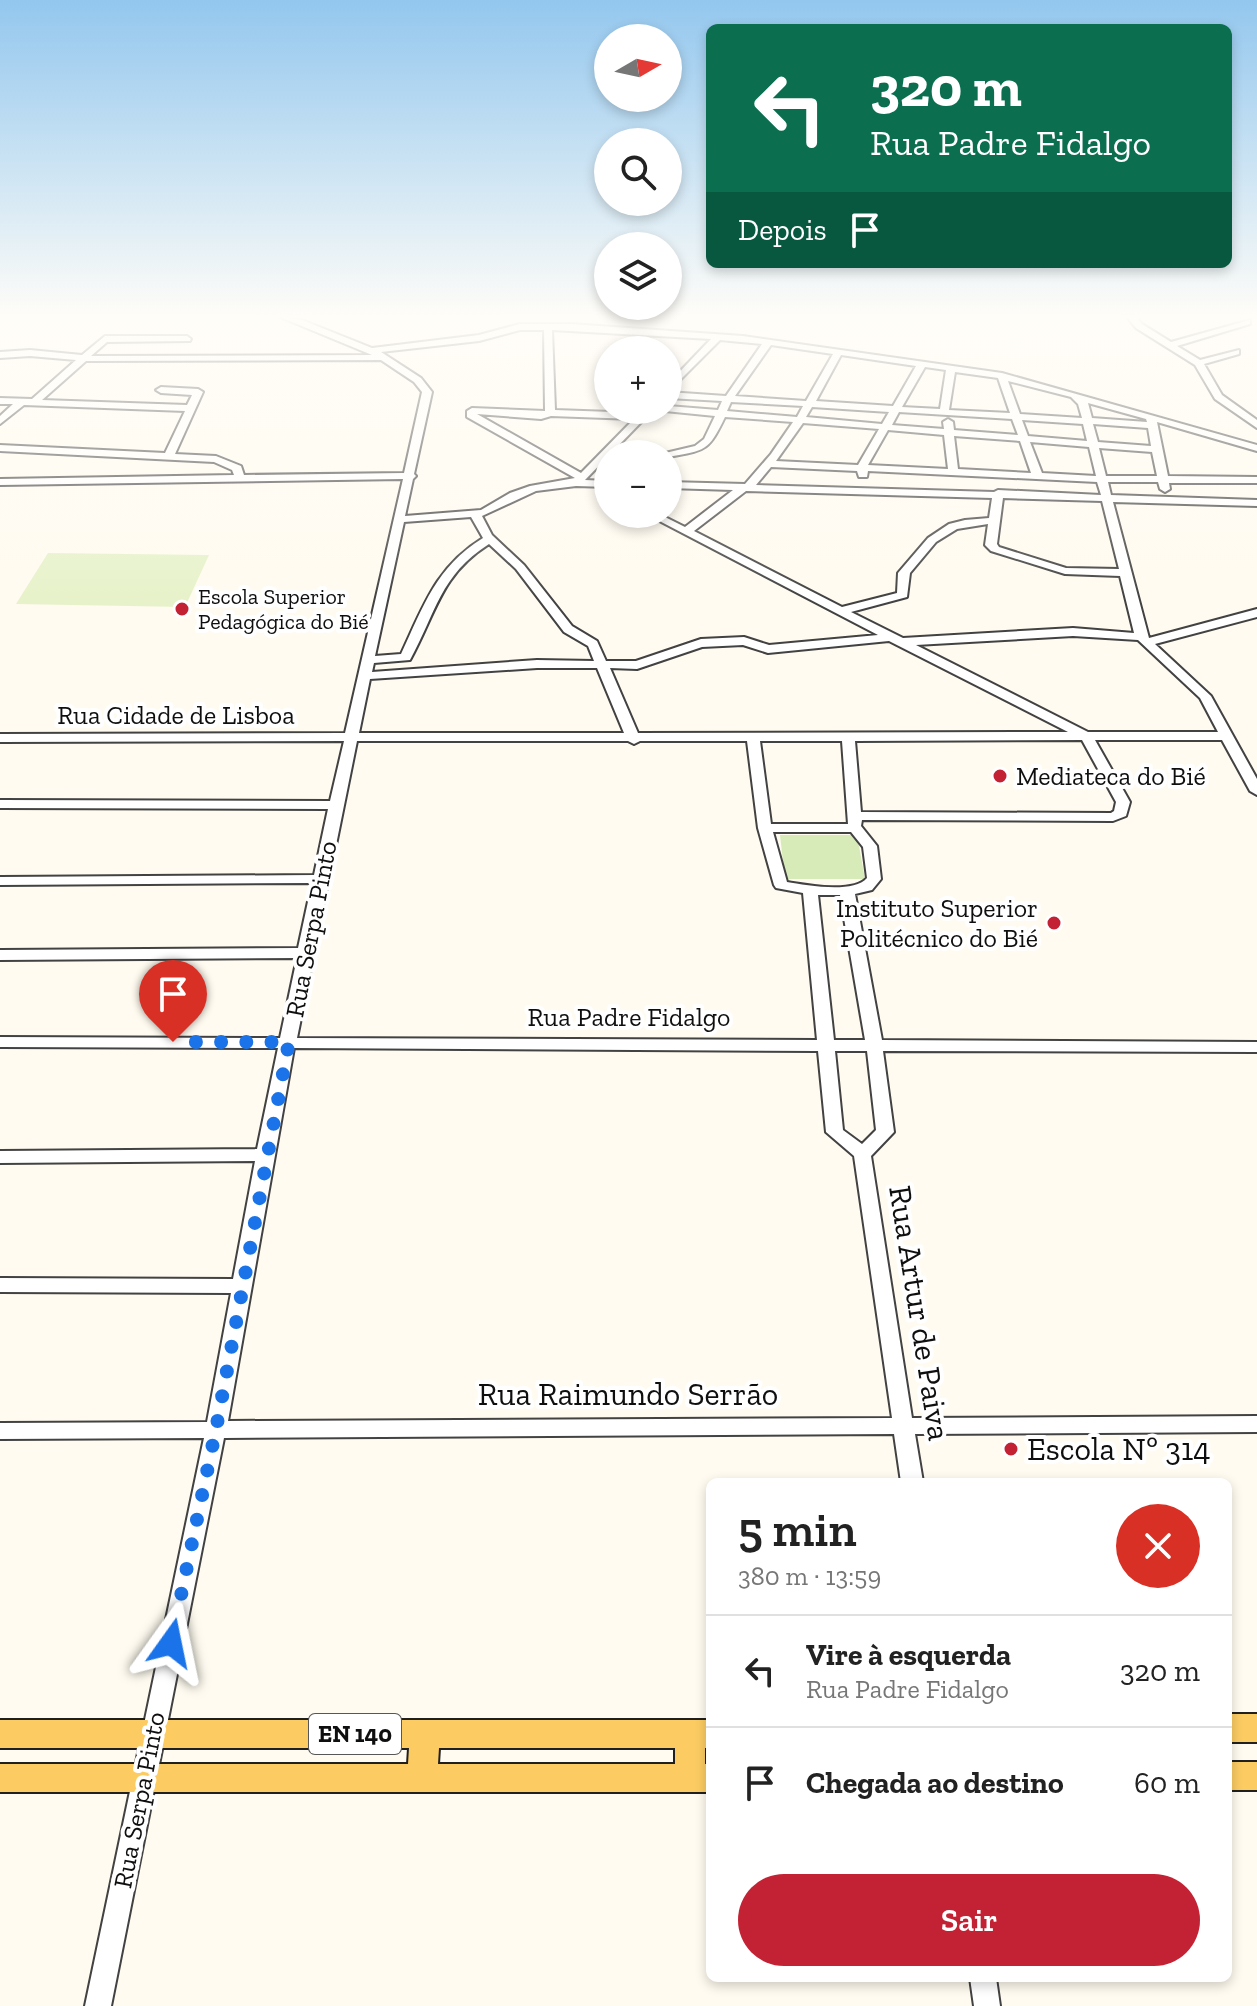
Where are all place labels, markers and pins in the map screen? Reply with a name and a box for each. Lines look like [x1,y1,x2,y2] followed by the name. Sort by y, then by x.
[198,583,369,635] place label: Escola Superior Pedagógica do Bié
[173,600,191,618] marker: Escola Superior Pedagógica do Bié
[1016,760,1206,792] place label: Mediateca do Bié
[991,767,1009,785] marker: Mediateca do Bié
[836,892,1038,954] place label: Instituto Superior Politécnico do Bié
[1045,914,1063,932] marker: Instituto Superior Politécnico do Bié
[139,960,207,1042] pin
[1027,1430,1211,1468] place label: Escola Nº 314
[1002,1440,1020,1458] marker: Escola Nº 314

